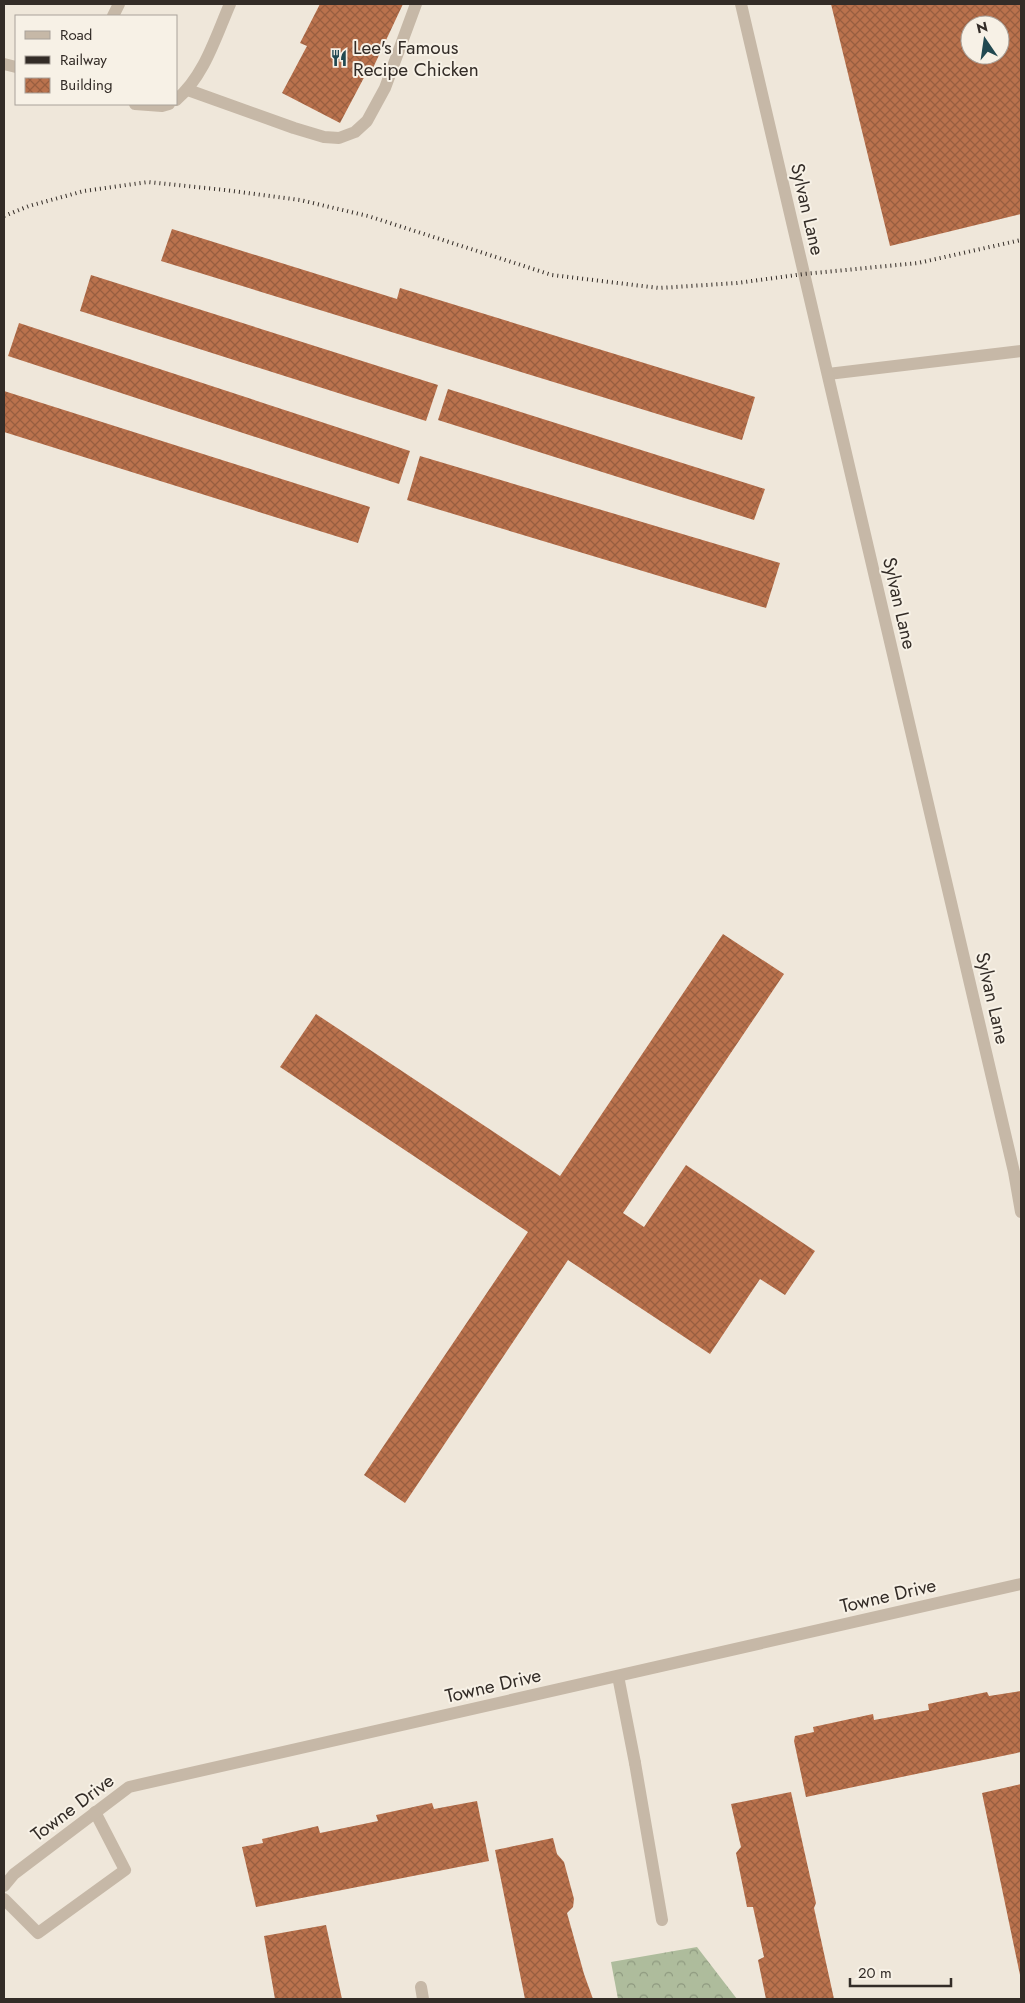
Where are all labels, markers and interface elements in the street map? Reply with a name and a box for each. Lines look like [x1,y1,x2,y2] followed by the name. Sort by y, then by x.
[15,15,178,105] legend
[960,15,1010,65] north arrow
[974,16,990,38] text: N
[60,24,92,46] text: Road
[353,34,479,83] place label: Lee's Famous Recipe Chicken
[329,48,349,68] restaurant icon: Lee's Famous Recipe Chicken
[60,49,107,71] text: Railway
[60,74,112,96] text: Building
[784,160,831,258] street label: Sylvan Lane
[876,554,923,652] street label: Sylvan Lane
[969,949,1016,1047] street label: Sylvan Lane
[837,1571,939,1620] street label: Towne Drive
[442,1661,544,1710] street label: Towne Drive
[25,1767,120,1848] street label: Towne Drive
[850,1956,951,1988] scale bar
[858,1962,892,1984] text: 20 m

